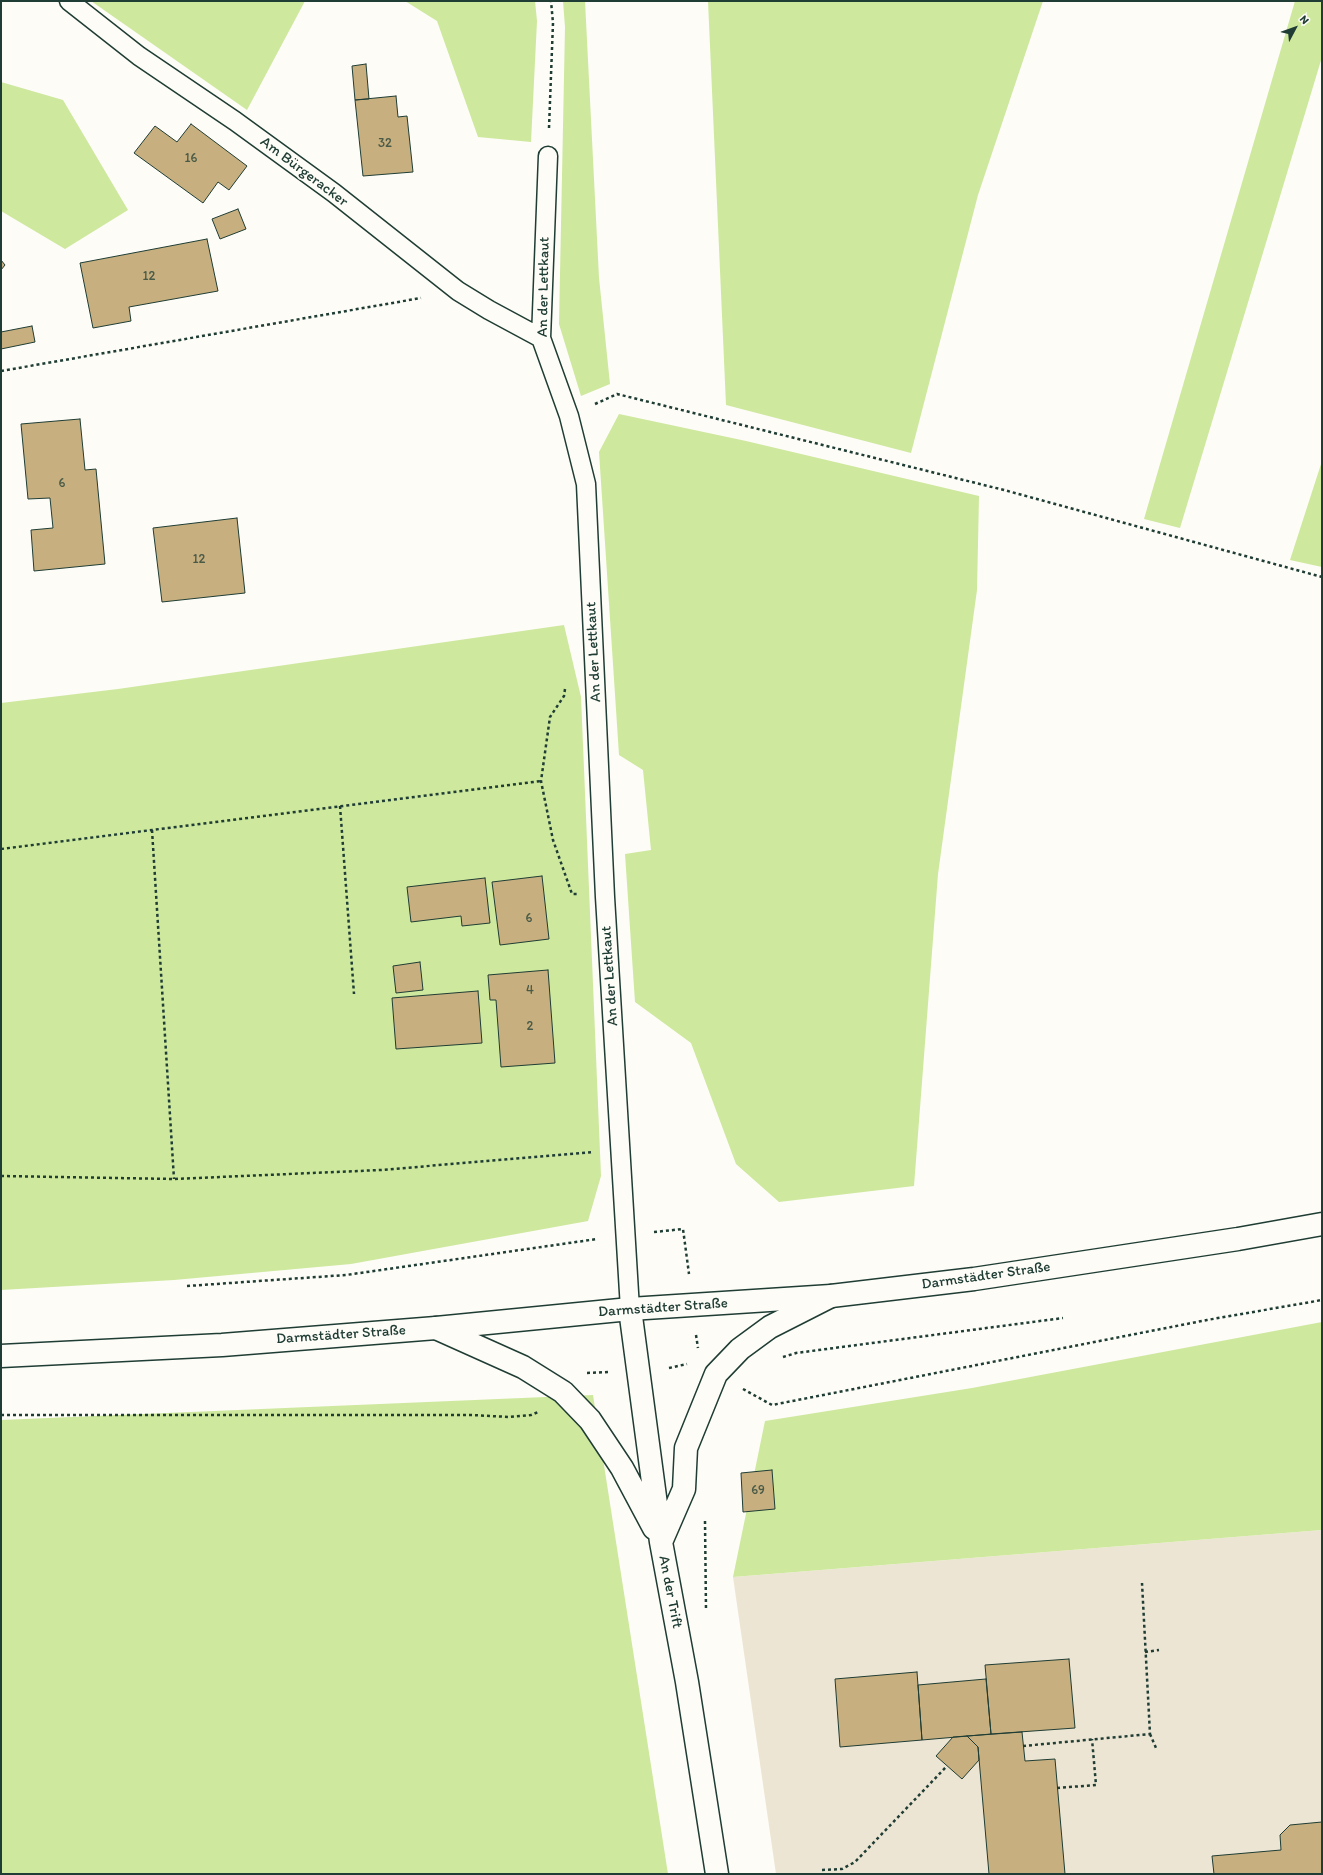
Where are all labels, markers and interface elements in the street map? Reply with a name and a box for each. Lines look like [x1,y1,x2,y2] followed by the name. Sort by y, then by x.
[1275,8,1315,48] north arrow
[1297,13,1312,27] text: N
[256,133,352,211] street label: Am Bürgeracker
[378,136,392,152] house number: 32
[185,151,197,167] house number: 16
[534,237,554,337] street label: An der Lettkaut
[143,269,155,285] house number: 12
[59,476,65,492] house number: 6
[193,552,205,568] house number: 12
[582,601,606,703] street label: An der Lettkaut
[526,911,532,927] house number: 6
[598,925,622,1027] street label: An der Lettkaut
[526,983,534,999] house number: 4
[527,1019,533,1035] house number: 2
[920,1258,1052,1294] street label: Darmstädter Straße
[598,1294,728,1322] street label: Darmstädter Straße
[276,1321,406,1349] street label: Darmstädter Straße
[751,1483,765,1499] house number: 69
[654,1554,686,1630] street label: An der Trift

